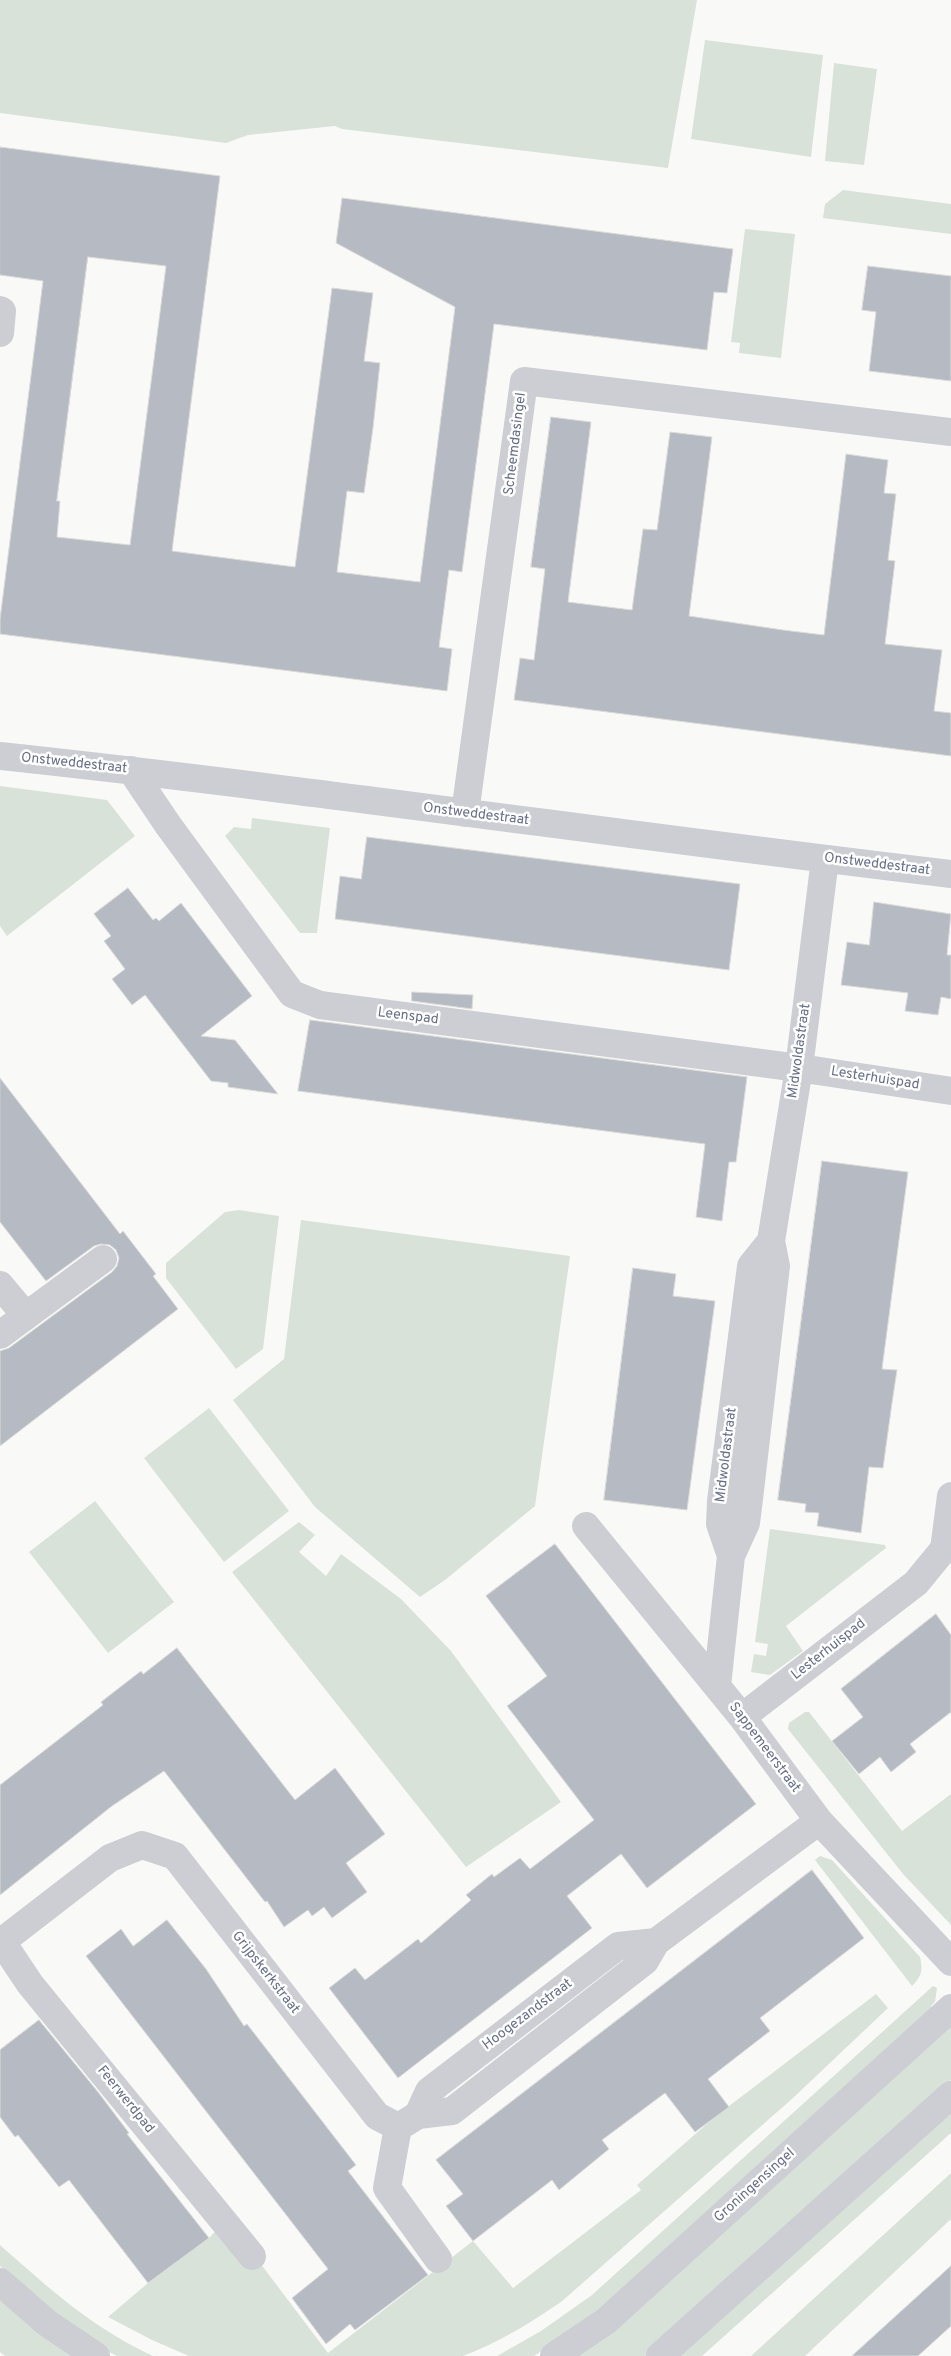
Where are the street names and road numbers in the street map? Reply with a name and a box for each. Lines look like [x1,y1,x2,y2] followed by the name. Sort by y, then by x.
[501,392,531,496] street label: Scheemdasingel
[20,750,128,778] street label: Onstweddestraat
[422,800,530,830] street label: Onstweddestraat
[823,850,931,880] street label: Onstweddestraat
[785,1003,815,1099] street label: Midwoldastraat
[377,1005,439,1029] street label: Leenspad
[830,1064,920,1094] street label: Lesterhuispad
[713,1407,741,1503] street label: Midwoldastraat
[789,1616,869,1684] street label: Lesterhuispad
[725,1700,803,1796] street label: Sappemeerstraat
[228,1928,302,2018] street label: Grijpskerkstraat
[480,1976,576,2054] street label: Hoogezandstraat
[93,2063,157,2137] street label: Feerwerdpad
[711,2145,799,2227] street label: Groningensingel

